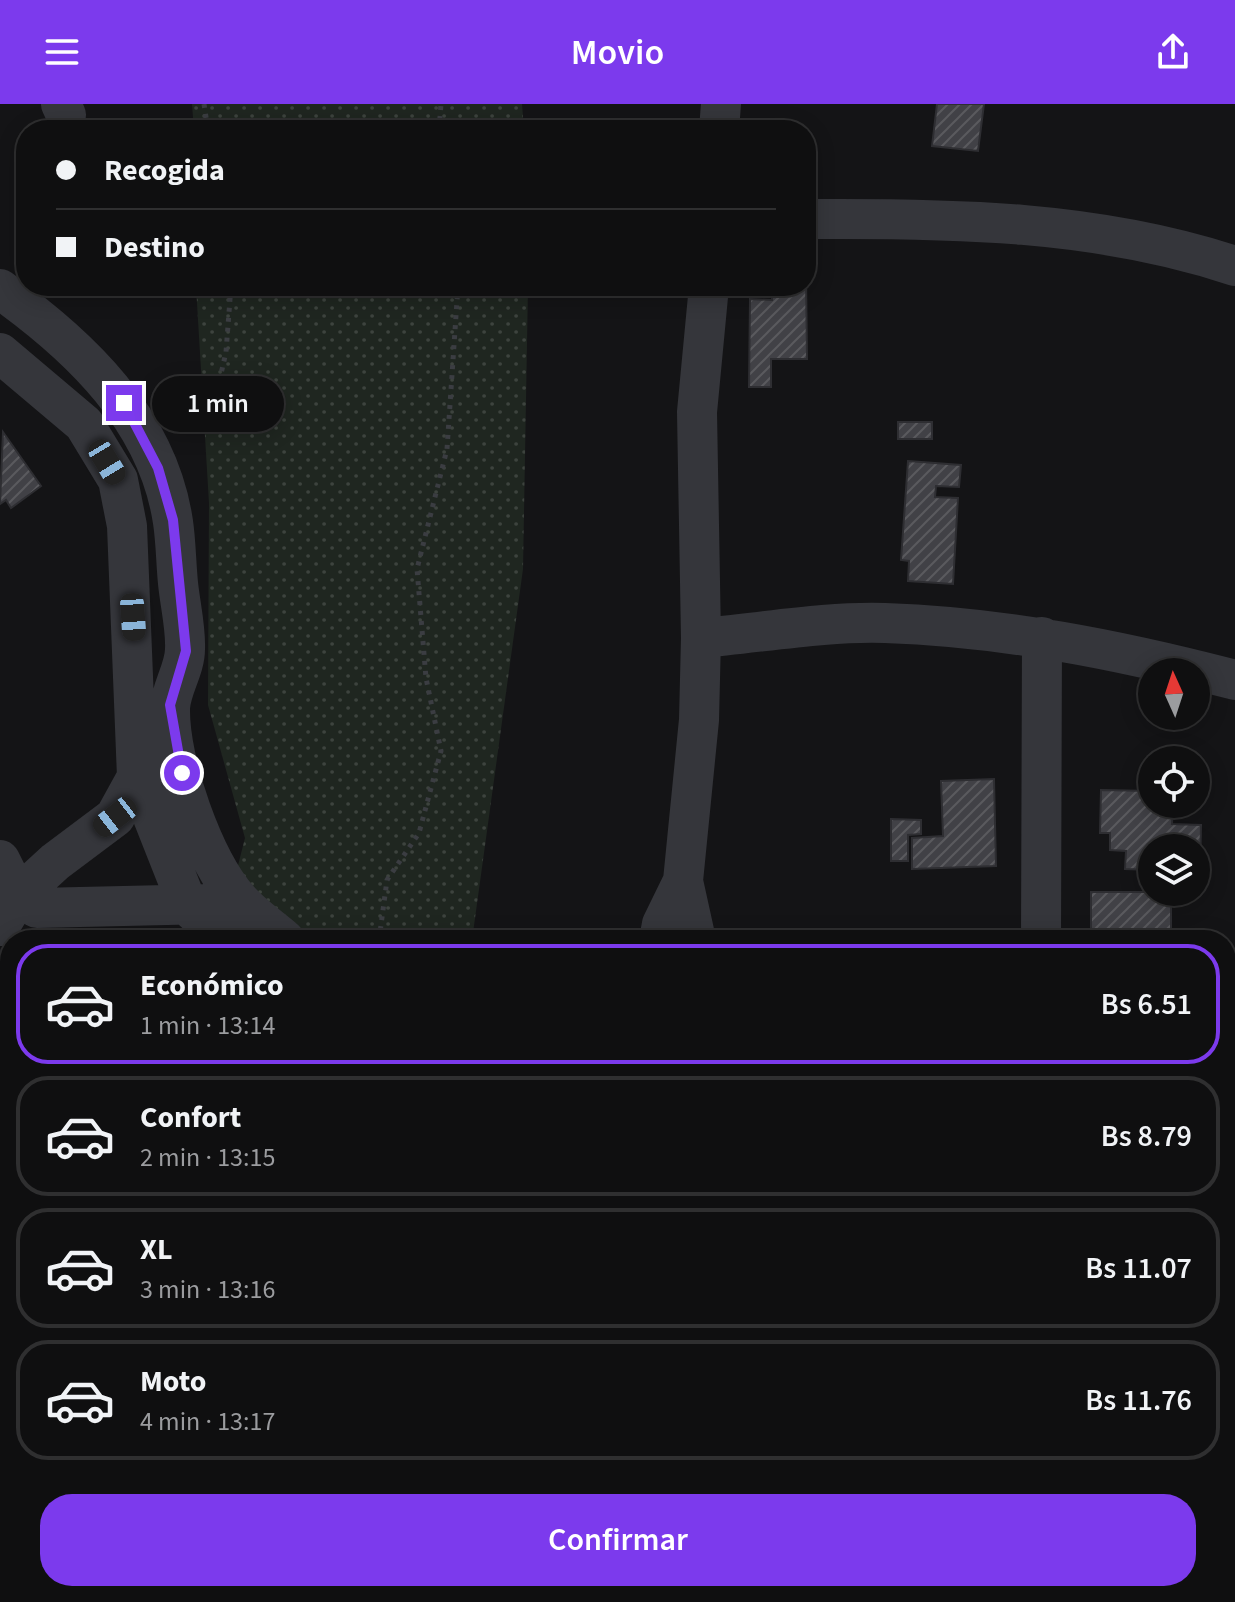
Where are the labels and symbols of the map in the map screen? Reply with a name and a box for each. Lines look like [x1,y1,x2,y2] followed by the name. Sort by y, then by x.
[152,375,284,431] callout: 1 min
[106,385,142,421] route end
[84,435,130,489] car
[119,592,147,642] car
[1138,658,1210,730] north arrow
[164,755,200,791] route start
[89,793,141,841] car

